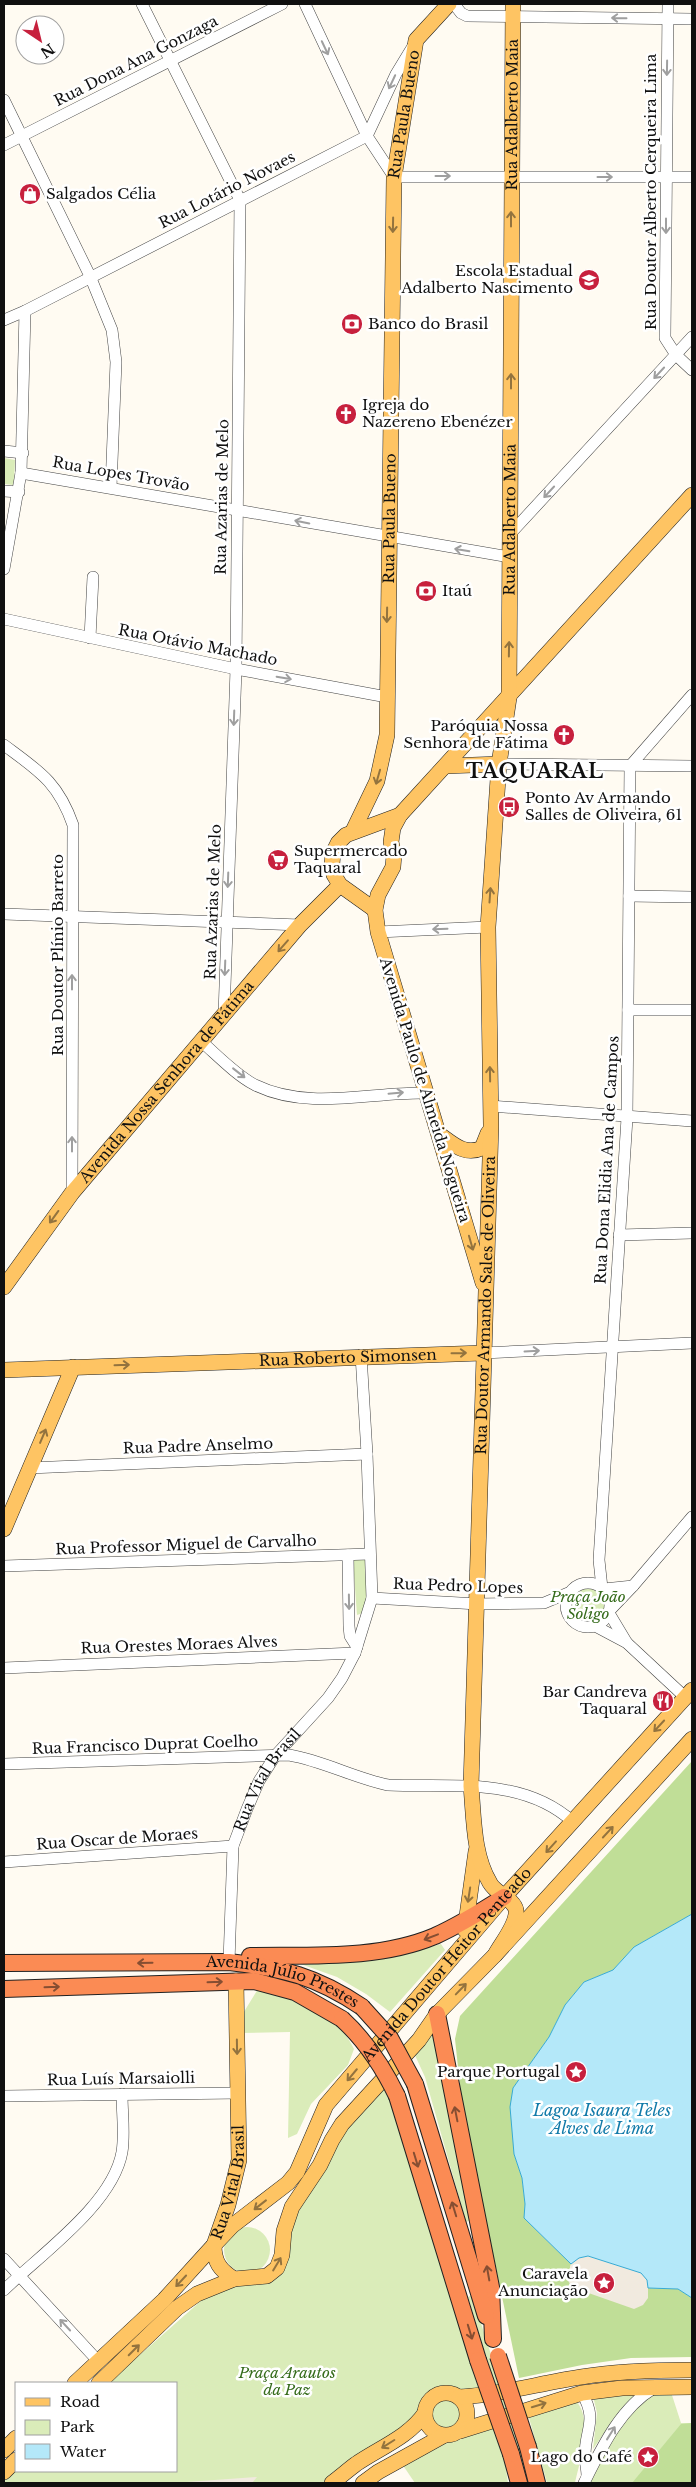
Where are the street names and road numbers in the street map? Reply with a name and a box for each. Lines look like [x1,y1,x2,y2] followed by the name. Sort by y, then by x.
[51,11,221,110] street label: Rua Dona Ana Gonzaga
[502,38,522,191] street label: Rua Adalberto Maia
[384,48,423,180] street label: Rua Paula Bueno
[641,53,660,330] street label: Rua Doutor Alberto Cerqueira Lima
[155,147,298,232] street label: Rua Lotário Novaes
[211,419,232,575] street label: Rua Azarias de Melo
[500,443,519,596] street label: Rua Adalberto Maia
[51,452,191,495] street label: Rua Lopes Trovão
[379,453,400,584] street label: Rua Paula Bueno
[117,620,280,669] street label: Rua Otávio Machado
[200,824,225,980] street label: Rua Azarias de Melo
[48,854,67,1056] street label: Rua Doutor Plínio Barreto
[376,954,475,1225] street label: Avenida Paulo de Almeida Nogueira
[74,976,258,1187] street label: Avenida Nossa Senhora de Fátima
[591,1035,623,1285] street label: Rua Dona Elidia Ana de Campos
[471,1155,499,1455] street label: Rua Doutor Armando Sales de Oliveira
[258,1345,437,1370] street label: Rua Roberto Simonsen
[123,1433,274,1458] street label: Rua Padre Anselmo
[55,1530,317,1559] street label: Rua Professor Miguel de Carvalho
[393,1574,524,1597] street label: Rua Pedro Lopes
[80,1632,278,1657] street label: Rua Orestes Moraes Alves
[229,1724,305,1834] street label: Rua Vital Brasil
[31,1731,259,1758] street label: Rua Francisco Duprat Coelho
[35,1823,199,1854] street label: Rua Oscar de Moraes
[356,1863,536,2066] street label: Avenida Doutor Heitor Penteado
[205,1952,363,2012] street label: Avenida Júlio Prestes
[47,2068,195,2089] street label: Rua Luís Marsaiolli
[207,2125,248,2242] street label: Rua Vital Brasil

